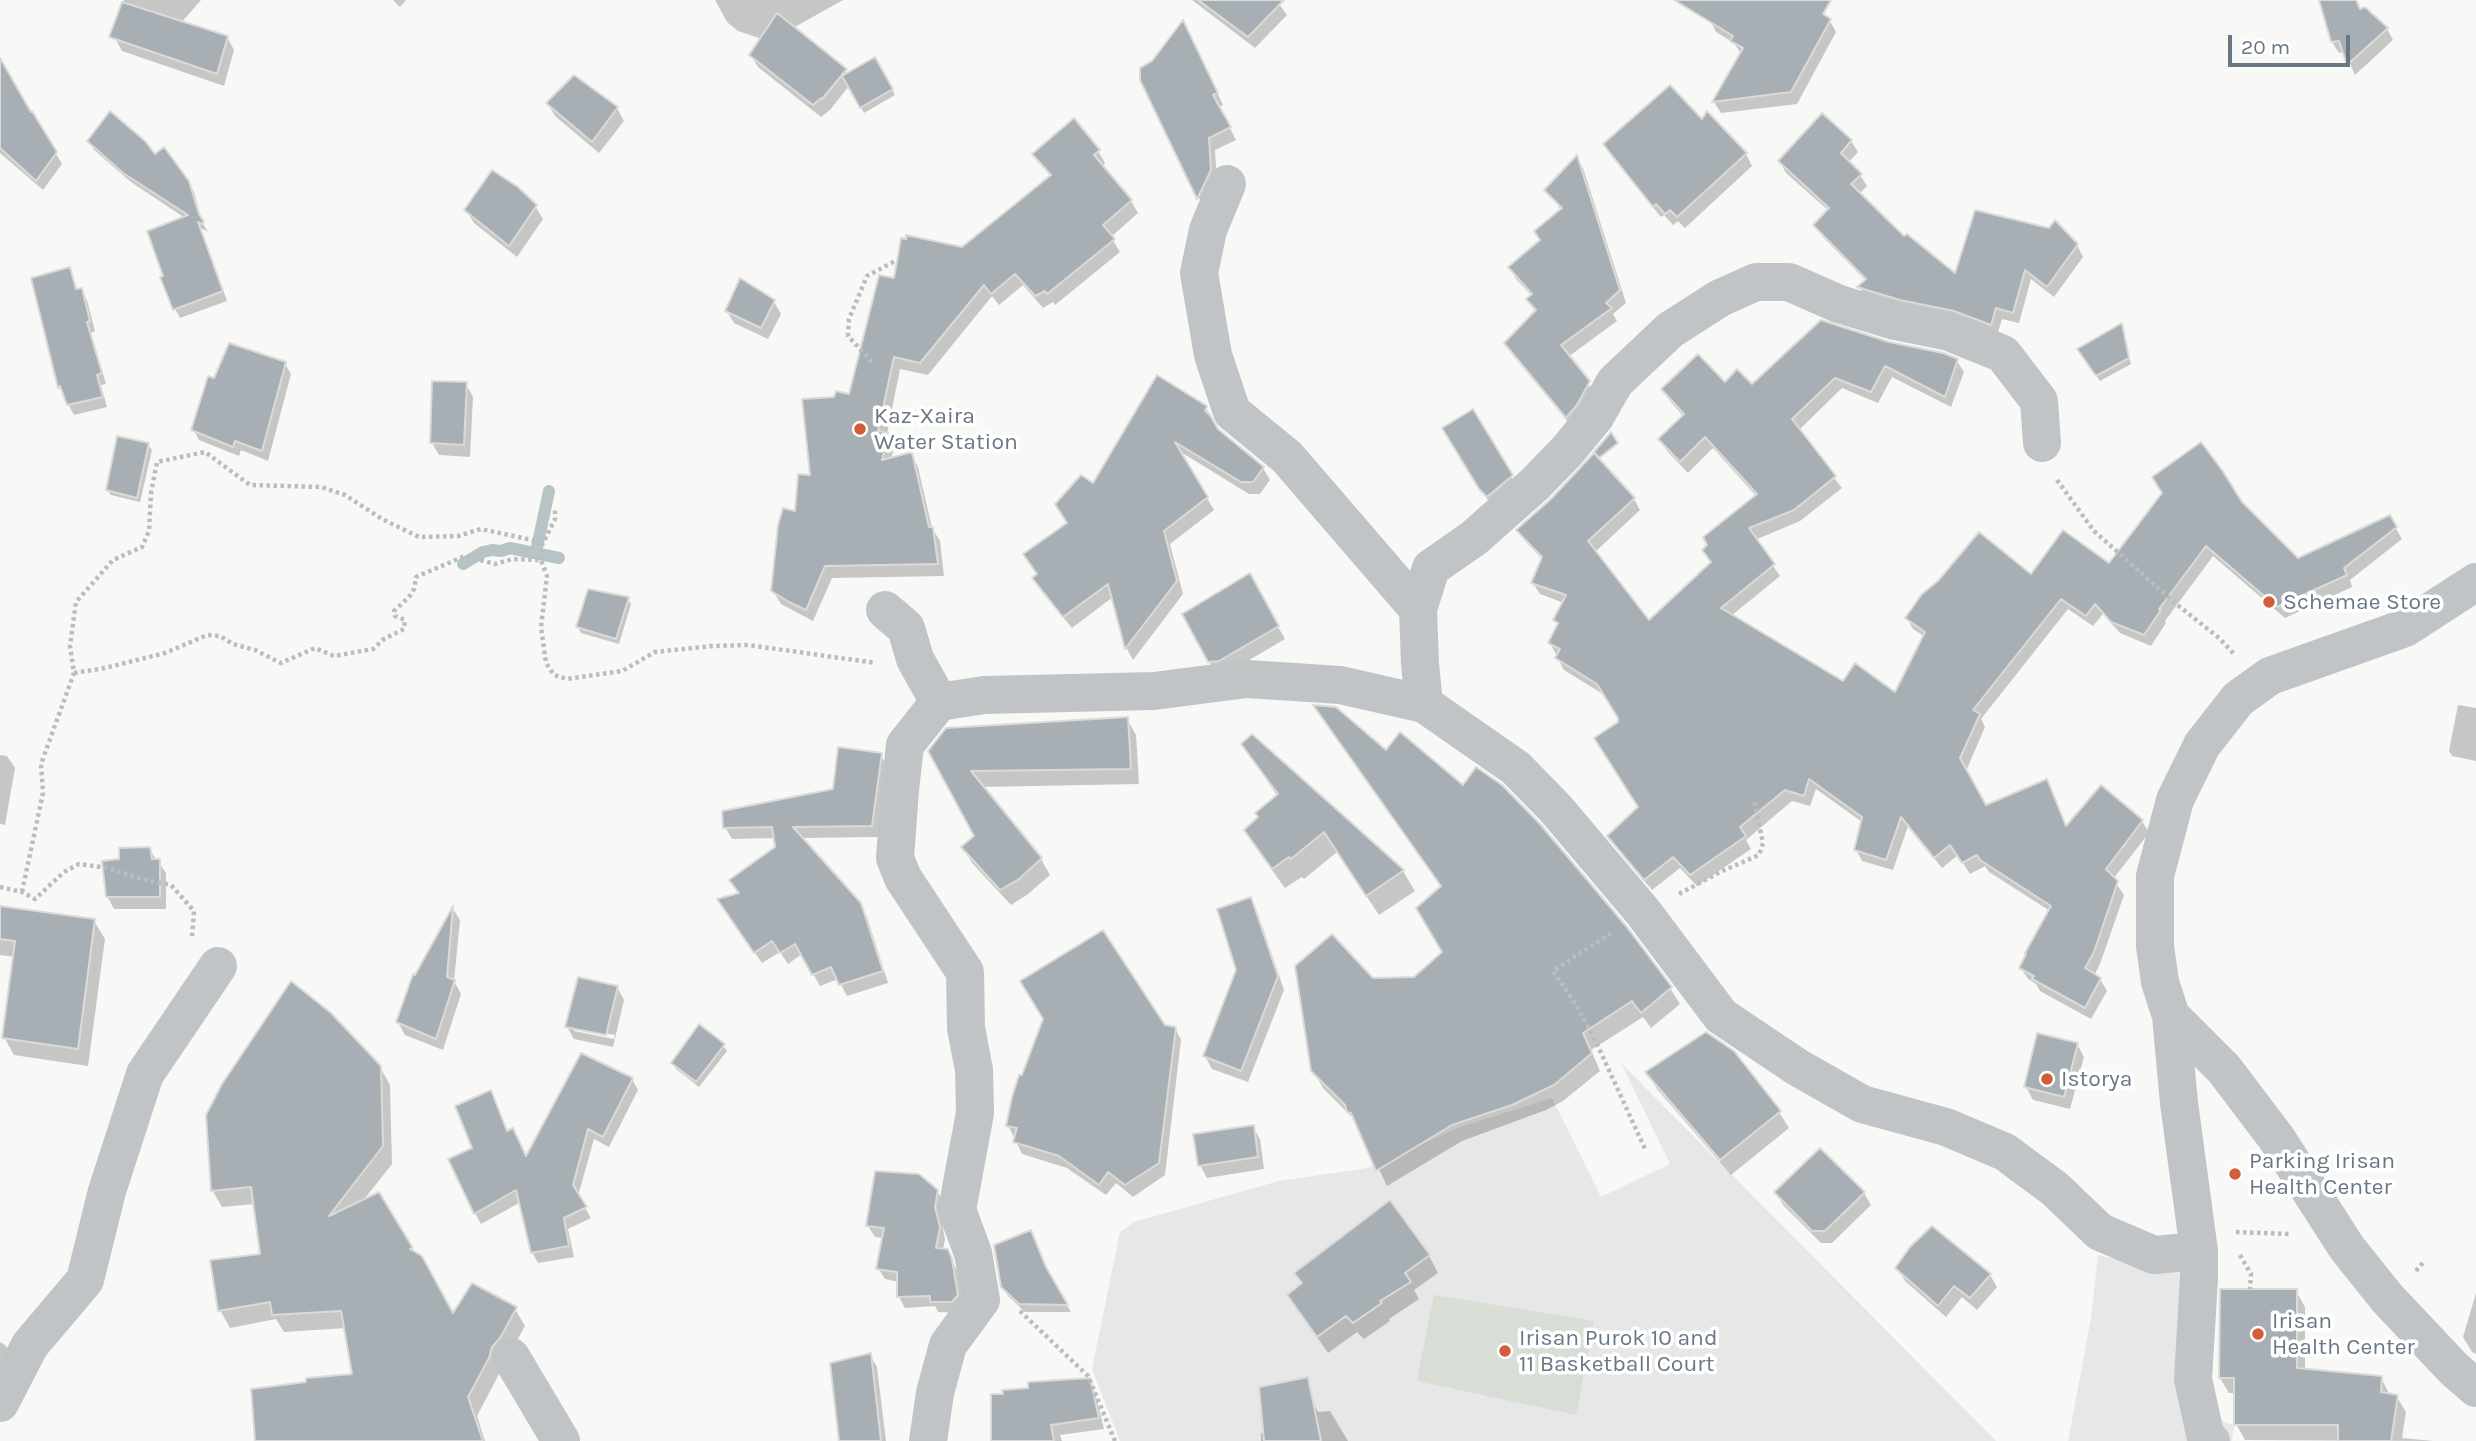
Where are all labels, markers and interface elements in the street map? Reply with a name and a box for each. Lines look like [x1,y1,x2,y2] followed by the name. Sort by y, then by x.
[2231,21,2354,65] scale bar
[2241,35,2290,59] text: 20 m
[874,402,1018,456] place label: Kaz-Xaira Water Station
[852,421,868,437] marker: Kaz-Xaira Water Station
[2283,588,2441,616] place label: Schemae Store
[2261,594,2277,610] marker: Schemae Store
[2061,1065,2132,1093] place label: Istorya
[2039,1071,2055,1087] marker: Istorya
[2249,1147,2395,1201] place label: Parking Irisan Health Center
[2227,1166,2243,1182] marker: Parking Irisan Health Center
[2272,1307,2415,1361] place label: Irisan Health Center
[1519,1324,1718,1378] place label: Irisan Purok 10 and 11 Basketball Court
[2250,1326,2266,1342] marker: Irisan Health Center
[1497,1343,1513,1359] marker: Irisan Purok 10 and 11 Basketball Court

